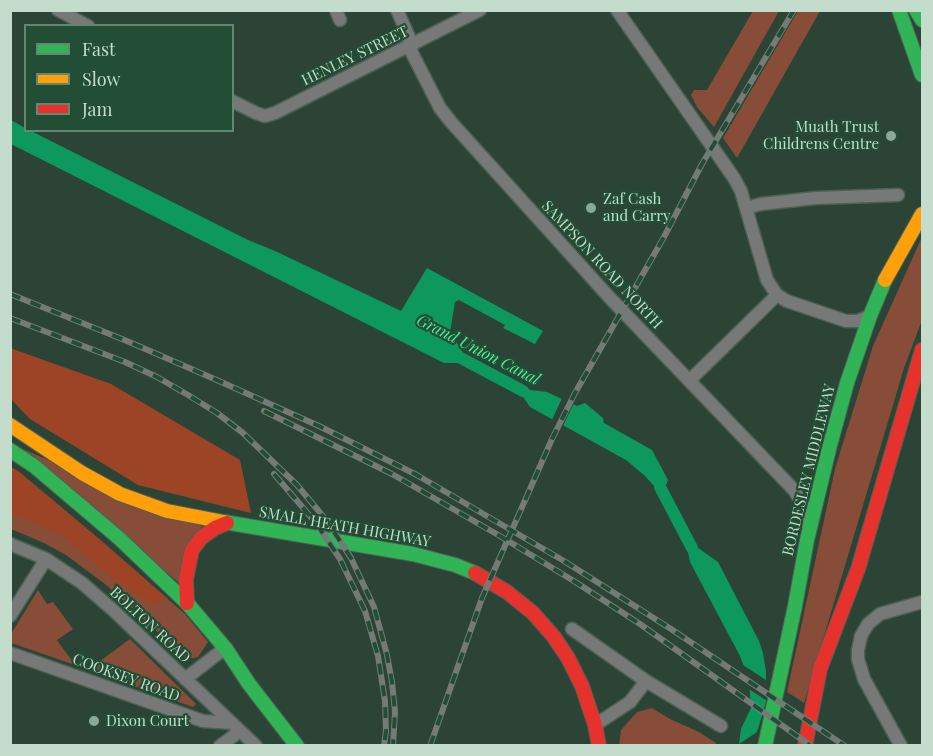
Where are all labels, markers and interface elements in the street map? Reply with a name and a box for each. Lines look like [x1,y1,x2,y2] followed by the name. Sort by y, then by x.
[299,22,411,90] street label: HENLEY STREET
[24,24,234,132] legend
[82,37,115,61] text: Fast
[82,67,120,91] text: Slow
[82,97,112,121] text: Jam
[763,118,879,153] place label: Muath Trust Childrens Centre
[884,129,898,143] marker: Muath Trust Childrens Centre
[603,190,671,225] place label: Zaf Cash and Carry
[538,197,666,333] street label: SAMPSON ROAD NORTH
[584,201,598,215] marker: Zaf Cash and Carry
[413,311,543,389] water label: Grand Union Canal
[779,382,839,558] street label: BORDESLEY MIDDLEWAY
[258,503,432,551] street label: SMALL HEATH HIGHWAY
[106,583,194,667] street label: BOLTON ROAD
[70,650,182,706] street label: COOKSEY ROAD
[106,712,189,730] place label: Dixon Court
[87,714,101,728] marker: Dixon Court

